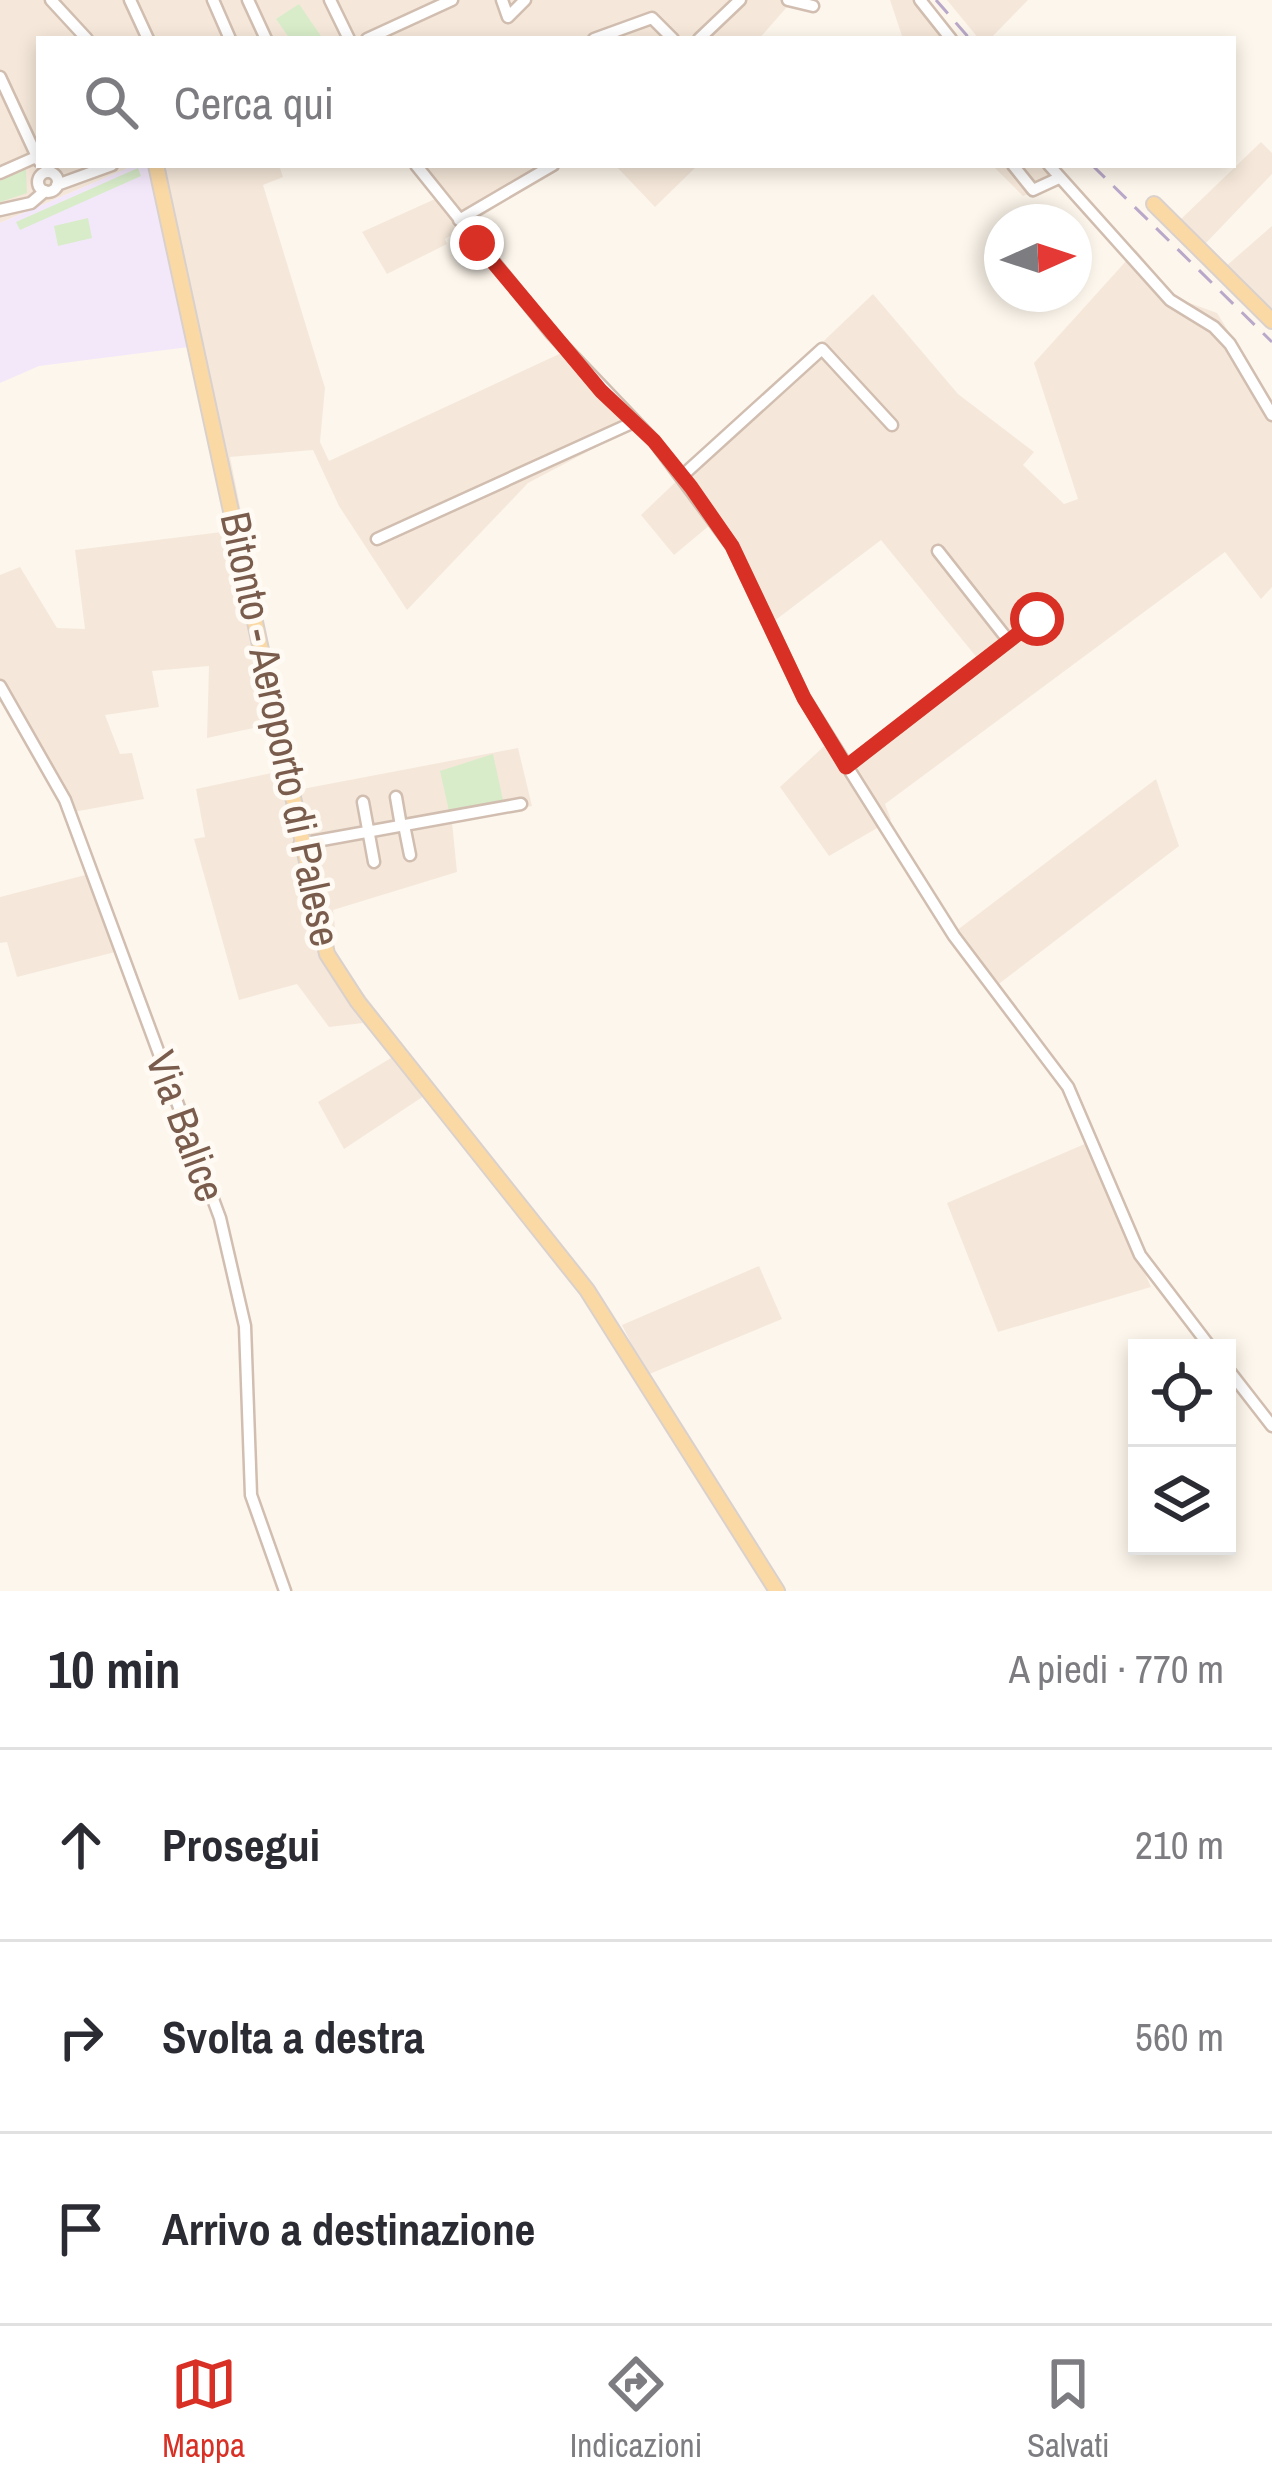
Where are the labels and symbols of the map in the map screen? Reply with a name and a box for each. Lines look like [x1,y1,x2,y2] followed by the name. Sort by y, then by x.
[984,204,1092,312] north arrow
[450,216,504,270] route end
[208,507,354,951] street label: Bitonto - Aeroporto di Palese
[1010,592,1064,646] route start
[133,1043,239,1209] street label: Via Balice

